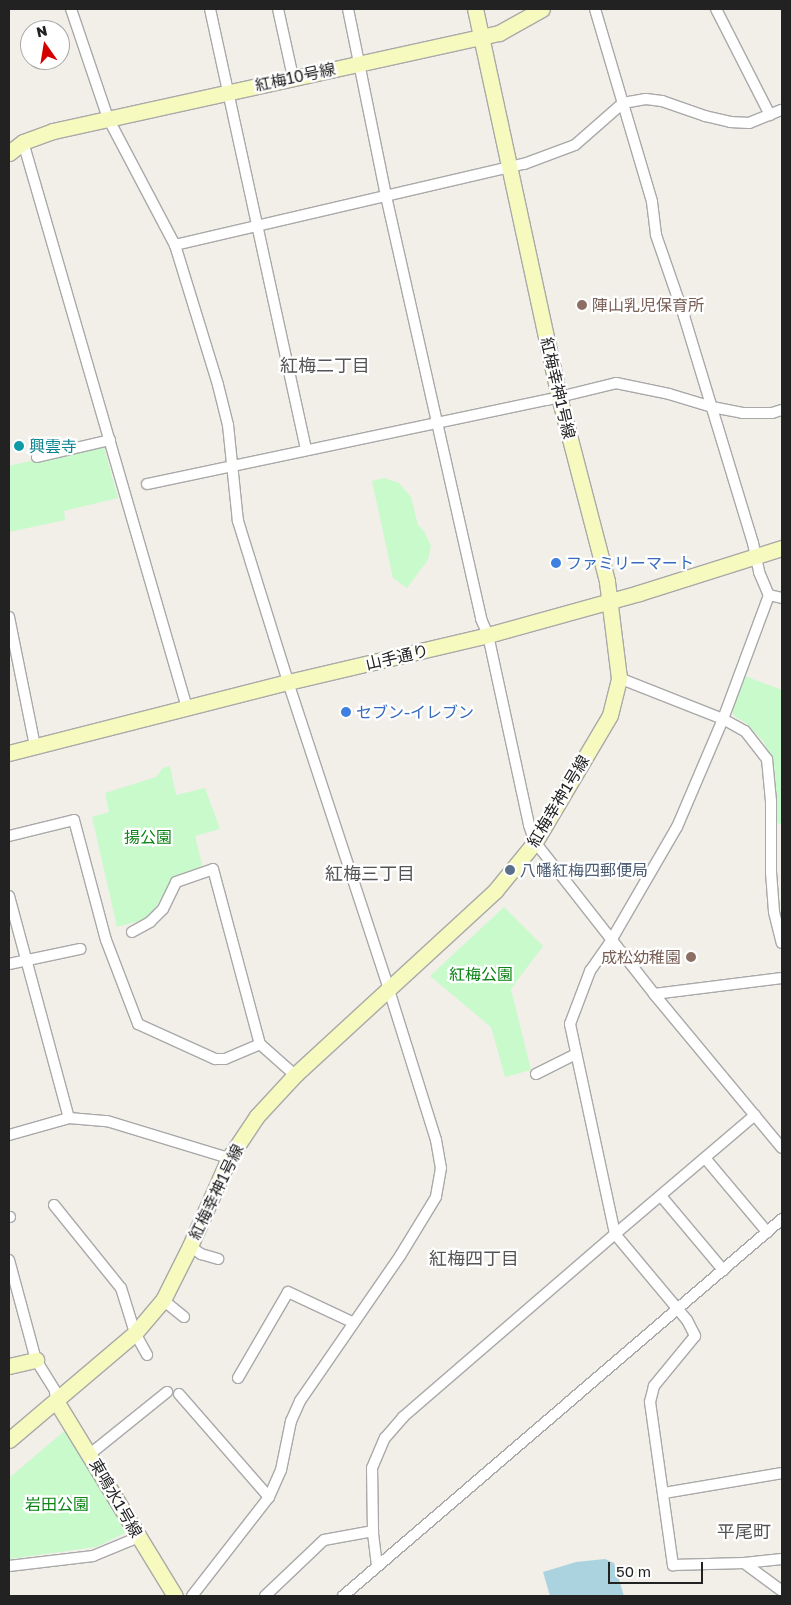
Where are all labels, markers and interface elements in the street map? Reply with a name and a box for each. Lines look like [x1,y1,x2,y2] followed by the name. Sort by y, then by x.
[20,20,70,70] north arrow
[35,21,49,40] text: N
[253,59,337,95] street label: 紅梅10号線
[592,295,704,315] place label: 陣山乳児保育所
[576,299,588,311] marker: 陣山乳児保育所
[537,335,579,441] street label: 紅梅幸神1号線
[280,354,370,376] district label: 紅梅二丁目
[29,436,77,456] place label: 興雲寺
[13,440,25,452] marker: 興雲寺
[566,553,694,573] place label: ファミリーマート
[550,557,562,569] marker: ファミリーマート
[364,640,430,674] street label: 山手通り
[356,702,474,722] place label: セブン-イレブン
[340,706,352,718] marker: セブン-イレブン
[523,752,593,850] street label: 紅梅幸神1号線
[124,827,172,847] park label: 揚公園
[520,860,648,880] place label: 八幡紅梅四郵便局
[325,862,415,884] district label: 紅梅三丁目
[504,864,516,876] marker: 八幡紅梅四郵便局
[601,947,681,967] place label: 成松幼稚園
[685,951,697,963] marker: 成松幼稚園
[449,964,513,984] park label: 紅梅公園
[185,1141,247,1243] street label: 紅梅幸神1号線
[429,1247,519,1269] district label: 紅梅四丁目
[86,1455,146,1541] street label: 東鳴水1号線
[25,1494,89,1514] park label: 岩田公園
[717,1520,771,1542] district label: 平尾町
[611,1552,706,1584] scale bar
[616,1562,651,1580] text: 50 m

